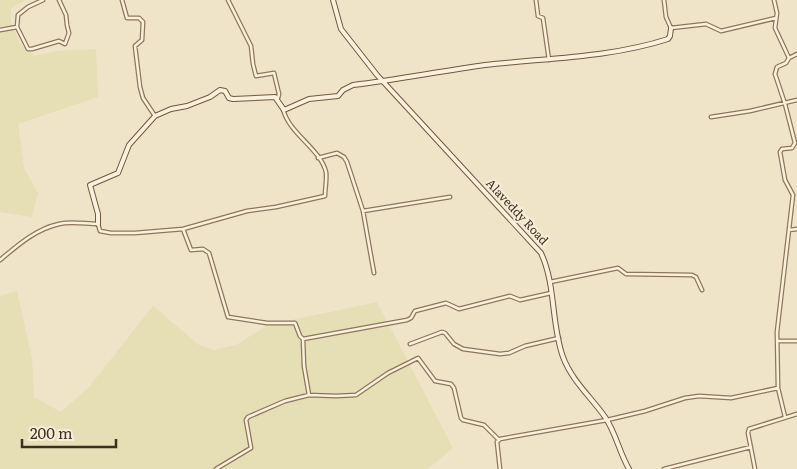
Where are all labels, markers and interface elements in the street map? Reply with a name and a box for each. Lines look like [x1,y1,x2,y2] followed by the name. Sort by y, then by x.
[482,174,554,249] street label: Alaveddy Road
[22,416,116,448] scale bar
[30,421,73,444] text: 200 m

